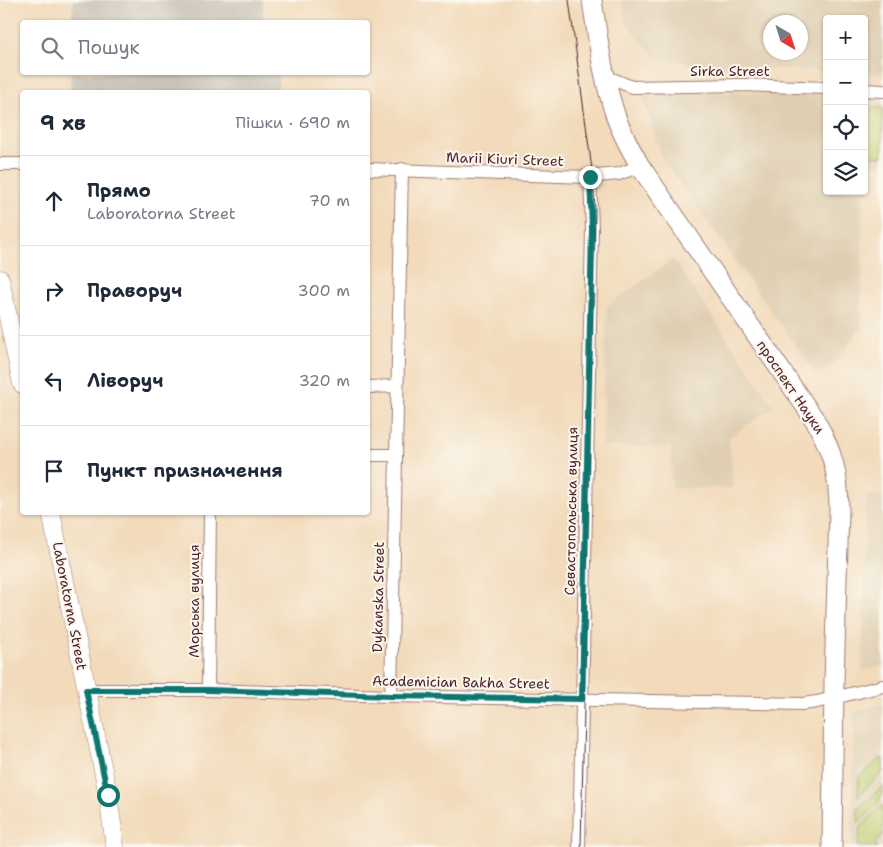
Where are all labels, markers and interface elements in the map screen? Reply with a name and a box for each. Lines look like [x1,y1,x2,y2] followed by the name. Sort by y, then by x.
[763,15,808,60] north arrow
[823,15,868,195] map controls
[823,15,868,60] button: +
[20,20,370,75] search box
[38,34,66,62] icon: search
[78,35,140,60] text: Пошук
[823,60,868,105] button: −
[690,62,770,80] street label: Sirka Street
[823,105,868,150] button: locate
[40,109,86,137] text: 9 хв
[235,112,350,133] text: Пішки · 690 m
[446,148,564,170] street label: Marii Kiuri Street
[823,150,868,195] button: layers
[579,166,602,189] route end
[87,178,151,203] text: Прямо
[40,187,68,215] icon: ahead
[309,190,350,211] text: 70 m
[87,203,236,224] text: Laboratorna Street
[40,277,68,305] icon: right
[87,278,182,303] text: Праворуч
[298,280,350,301] text: 300 m
[753,337,829,437] street label: проспект Науки
[40,367,68,395] icon: left
[87,368,163,393] text: Ліворуч
[299,370,350,391] text: 320 m
[561,427,581,595] street label: Севастопольська вулиця
[40,457,68,485] icon: arrive
[87,458,283,483] text: Пункт призначення
[49,540,91,672] street label: Laboratorna Street
[368,541,388,653] street label: Dykanska Street
[185,544,203,658] street label: Морська вулиця
[372,671,550,693] street label: Academician Bakha Street
[97,784,120,807] route start

